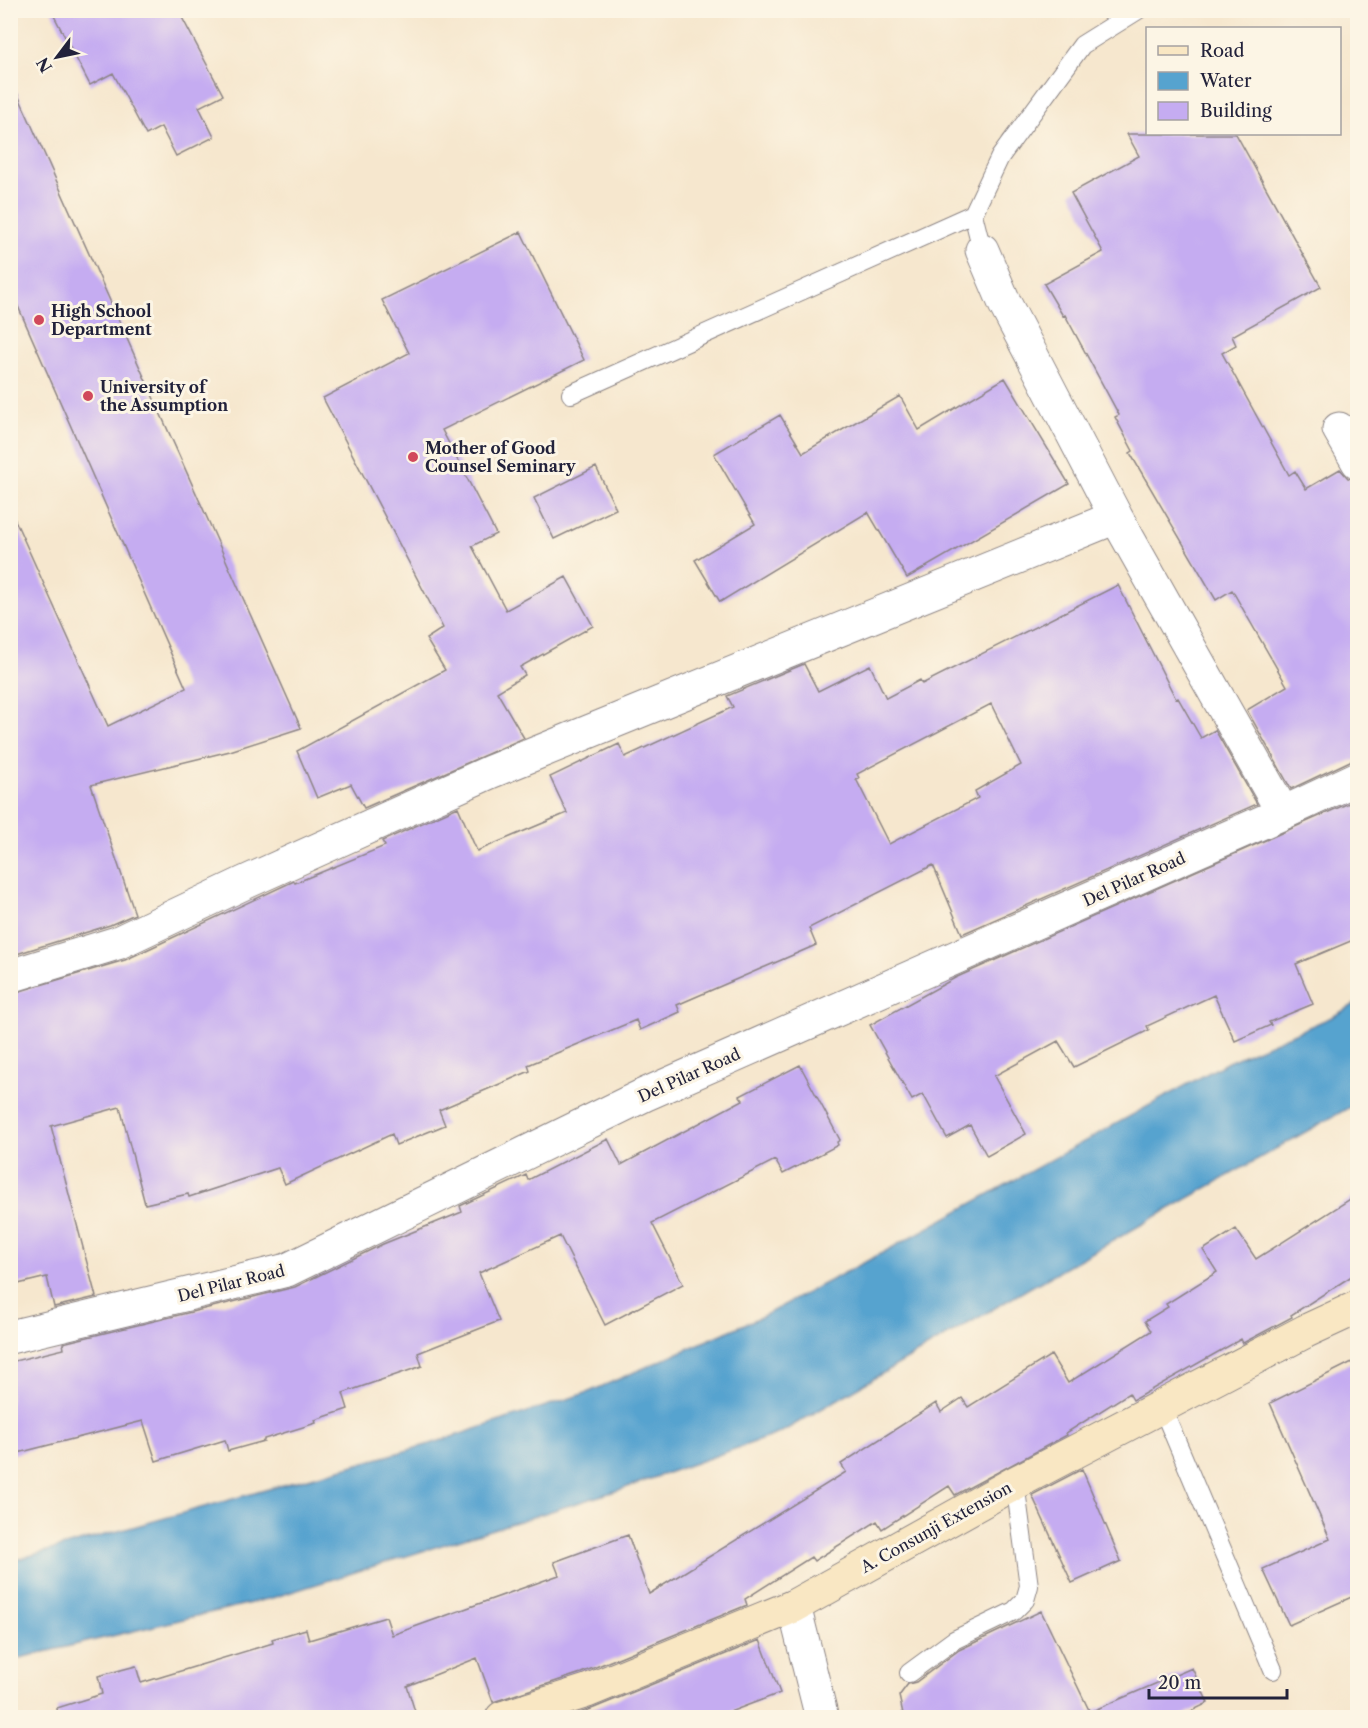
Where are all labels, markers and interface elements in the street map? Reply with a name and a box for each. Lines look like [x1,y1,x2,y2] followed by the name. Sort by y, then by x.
[27,27,87,87] north arrow
[1146,27,1341,135] legend
[1200,40,1245,62] text: Road
[32,54,56,76] text: N
[1199,70,1252,92] text: Water
[1200,100,1272,122] text: Building
[51,301,152,339] place label: High School Department
[32,313,46,327] marker: High School Department
[100,377,228,415] place label: University of the Assumption
[81,389,95,403] marker: University of the Assumption
[425,438,577,476] place label: Mother of Good Counsel Seminary
[406,450,420,464] marker: Mother of Good Counsel Seminary
[1080,847,1188,910] street label: Del Pilar Road
[635,1043,743,1106] street label: Del Pilar Road
[175,1260,287,1306] street label: Del Pilar Road
[856,1477,1015,1577] street label: A. Consunji Extension
[1149,1662,1287,1700] scale bar
[1158,1672,1202,1694] text: 20 m

